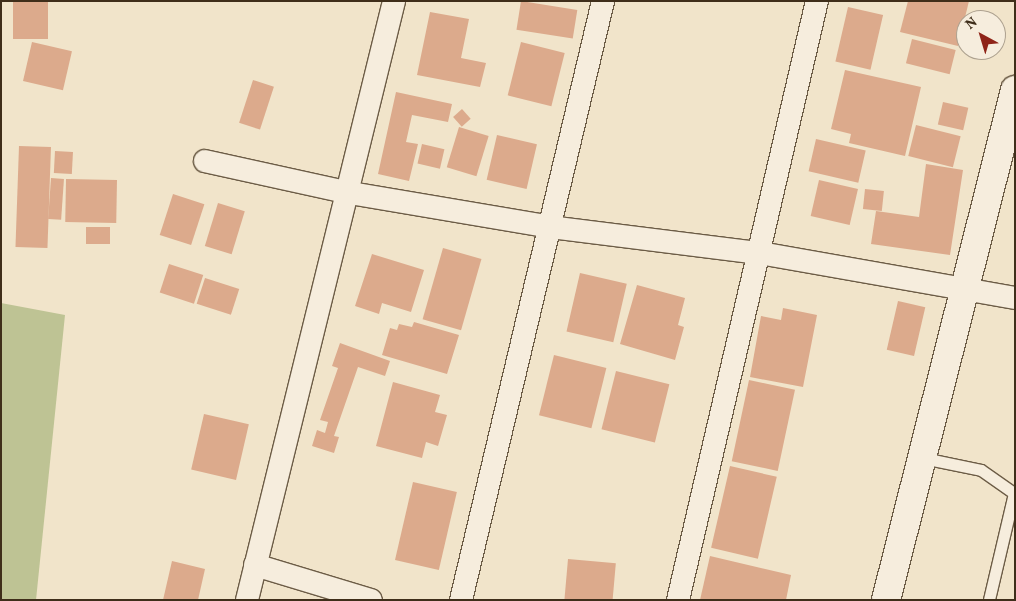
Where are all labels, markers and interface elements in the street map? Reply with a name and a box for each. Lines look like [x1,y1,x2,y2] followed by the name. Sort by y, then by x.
[956,10,1006,60] north arrow
[962,13,982,34] text: N

